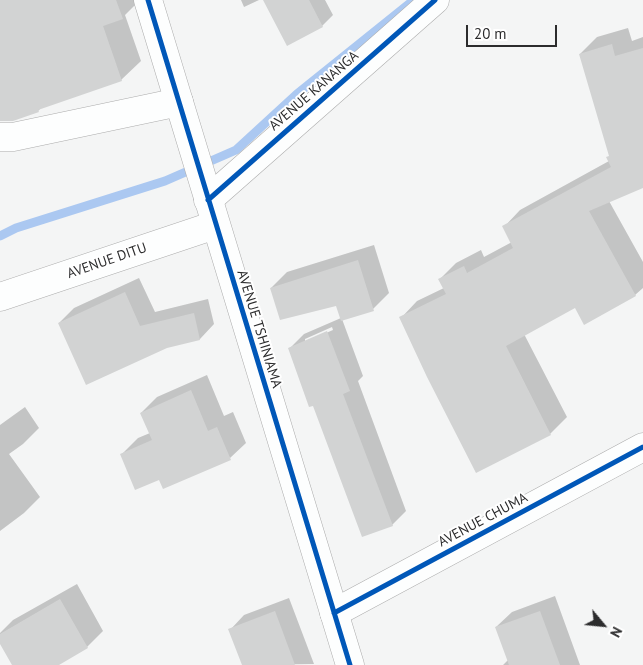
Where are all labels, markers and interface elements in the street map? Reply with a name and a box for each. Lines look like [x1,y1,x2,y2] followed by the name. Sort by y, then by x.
[468,15,559,47] scale bar
[474,24,507,43] text: 20 m
[266,48,362,134] street label: AVENUE KANANGA
[65,240,149,282] street label: AVENUE DITU
[233,268,285,390] street label: AVENUE TSHINIAMA
[436,489,530,551] street label: AVENUE CHUMA
[578,600,628,650] north arrow
[606,624,626,640] text: N

